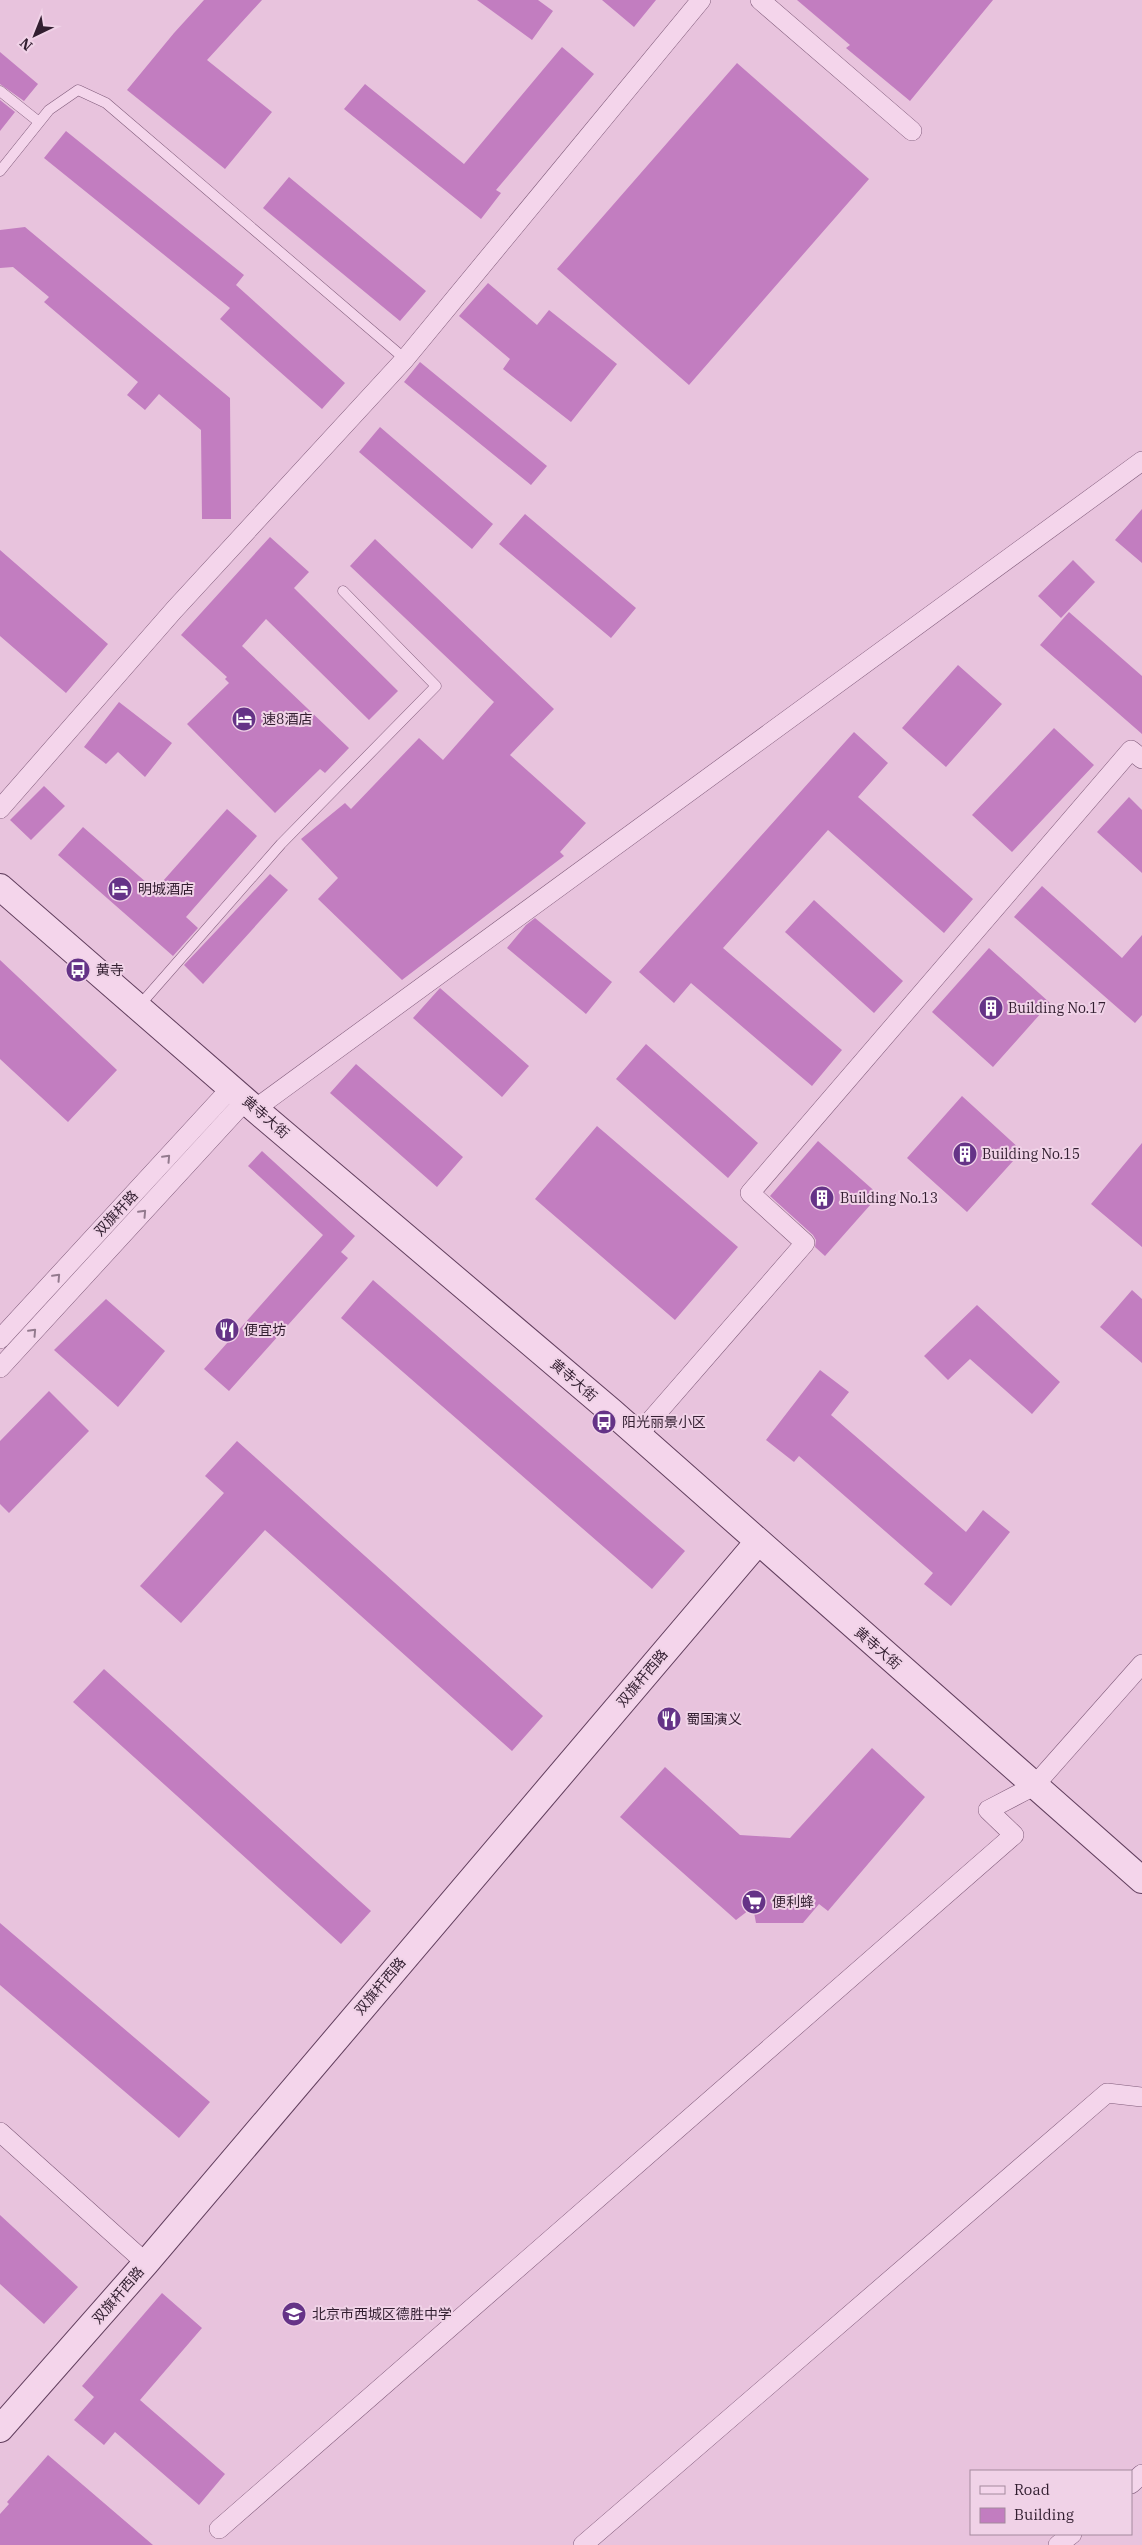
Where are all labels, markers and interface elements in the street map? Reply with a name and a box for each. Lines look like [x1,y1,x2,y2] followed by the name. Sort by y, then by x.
[10,10,60,60] north arrow
[16,34,36,55] text: N
[231,706,257,732] hotel icon: 速8酒店
[262,710,312,728] place label: 速8酒店
[107,876,133,902] hotel icon: 明城酒店
[138,880,194,898] place label: 明城酒店
[65,957,91,983] bus stop icon: 黄寺
[96,961,124,979] place label: 黄寺
[978,995,1004,1021] building icon: Building No.17
[1008,999,1106,1017] place label: Building No.17
[239,1092,293,1142] street label: 黄寺大街
[952,1141,978,1167] building icon: Building No.15
[982,1145,1080,1163] place label: Building No.15
[161,1154,170,1163] one-way arrow
[809,1185,835,1211] building icon: Building No.13
[90,1186,142,1240] street label: 双旗杆路
[840,1189,938,1207] place label: Building No.13
[137,1209,146,1218] one-way arrow
[51,1274,60,1283] one-way arrow
[214,1317,240,1343] restaurant icon: 便宜坊
[244,1321,286,1339] place label: 便宜坊
[27,1329,36,1338] one-way arrow
[547,1355,601,1405] street label: 黄寺大街
[591,1409,617,1435] bus stop icon: 阳光丽景小区
[622,1413,706,1431] place label: 阳光丽景小区
[851,1623,905,1673] street label: 黄寺大街
[613,1645,671,1711] street label: 双旗杆西路
[656,1706,682,1732] restaurant icon: 蜀国演义
[686,1710,742,1728] place label: 蜀国演义
[741,1889,767,1915] supermarket icon: 便利蜂
[772,1893,814,1911] place label: 便利蜂
[351,1953,409,2019] street label: 双旗杆西路
[88,2263,148,2327] street label: 双旗杆西路
[281,2301,307,2327] school or university icon: 北京市西城区德胜中学
[312,2305,452,2323] place label: 北京市西城区德胜中学
[970,2470,1132,2535] legend
[1014,2480,1050,2499] text: Road
[1014,2505,1074,2524] text: Building

